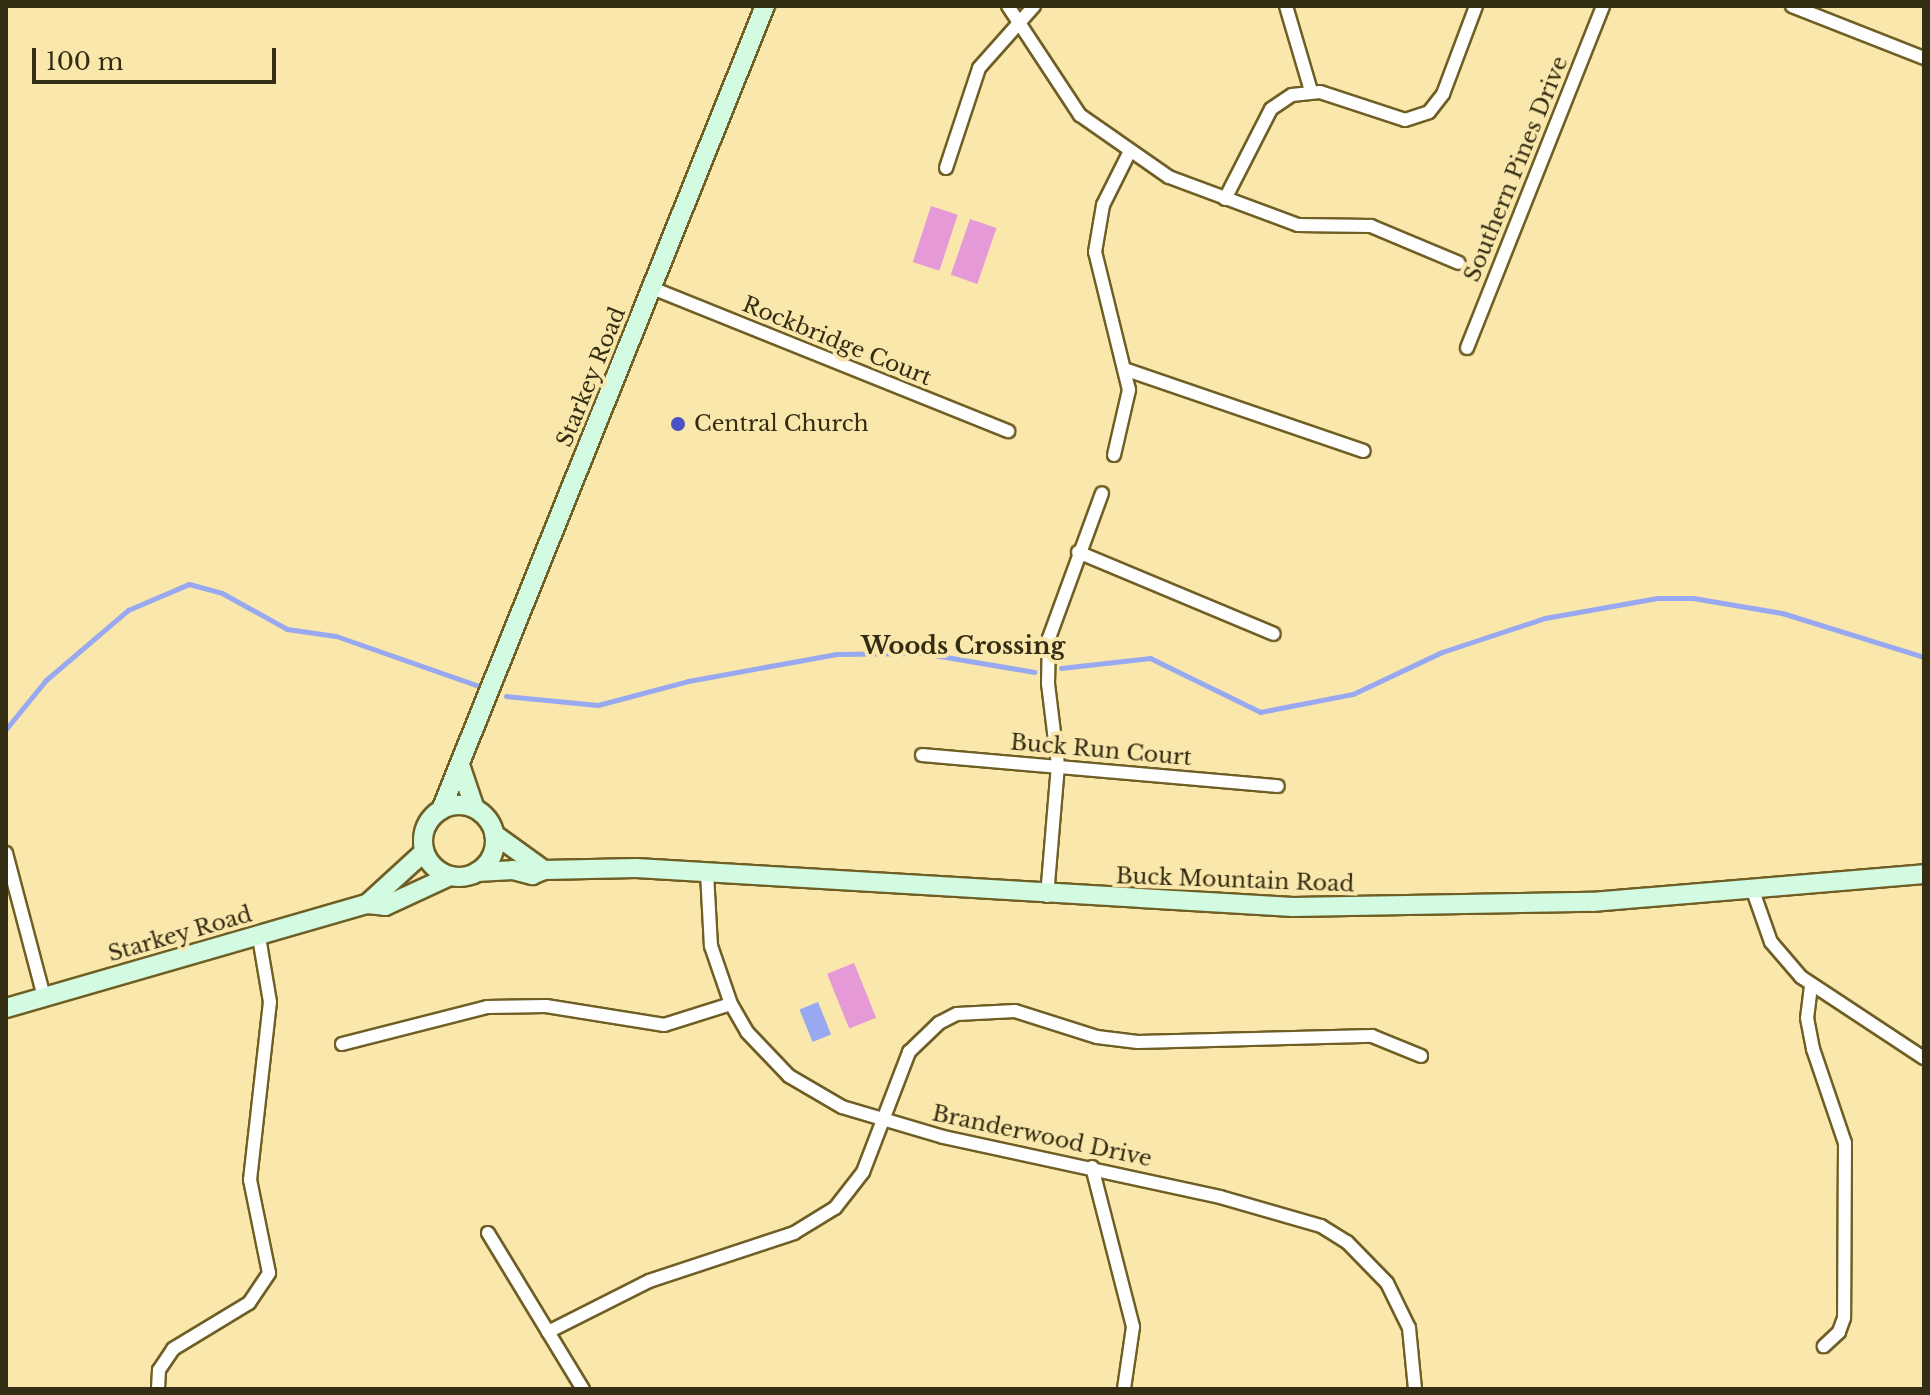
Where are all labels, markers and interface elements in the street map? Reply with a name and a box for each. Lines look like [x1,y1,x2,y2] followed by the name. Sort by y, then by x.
[36,32,280,82] scale bar
[46,47,124,76] text: 100 m
[1459,52,1573,286] street label: Southern Pines Drive
[739,291,935,391] street label: Rockbridge Court
[551,303,631,451] street label: Starkey Road
[694,411,869,437] place label: Central Church
[669,415,687,433] marker: Central Church
[861,632,1065,660] district label: Woods Crossing
[1009,729,1193,771] street label: Buck Run Court
[1115,863,1355,897] street label: Buck Mountain Road
[105,901,255,967] street label: Starkey Road
[930,1100,1154,1172] street label: Branderwood Drive

